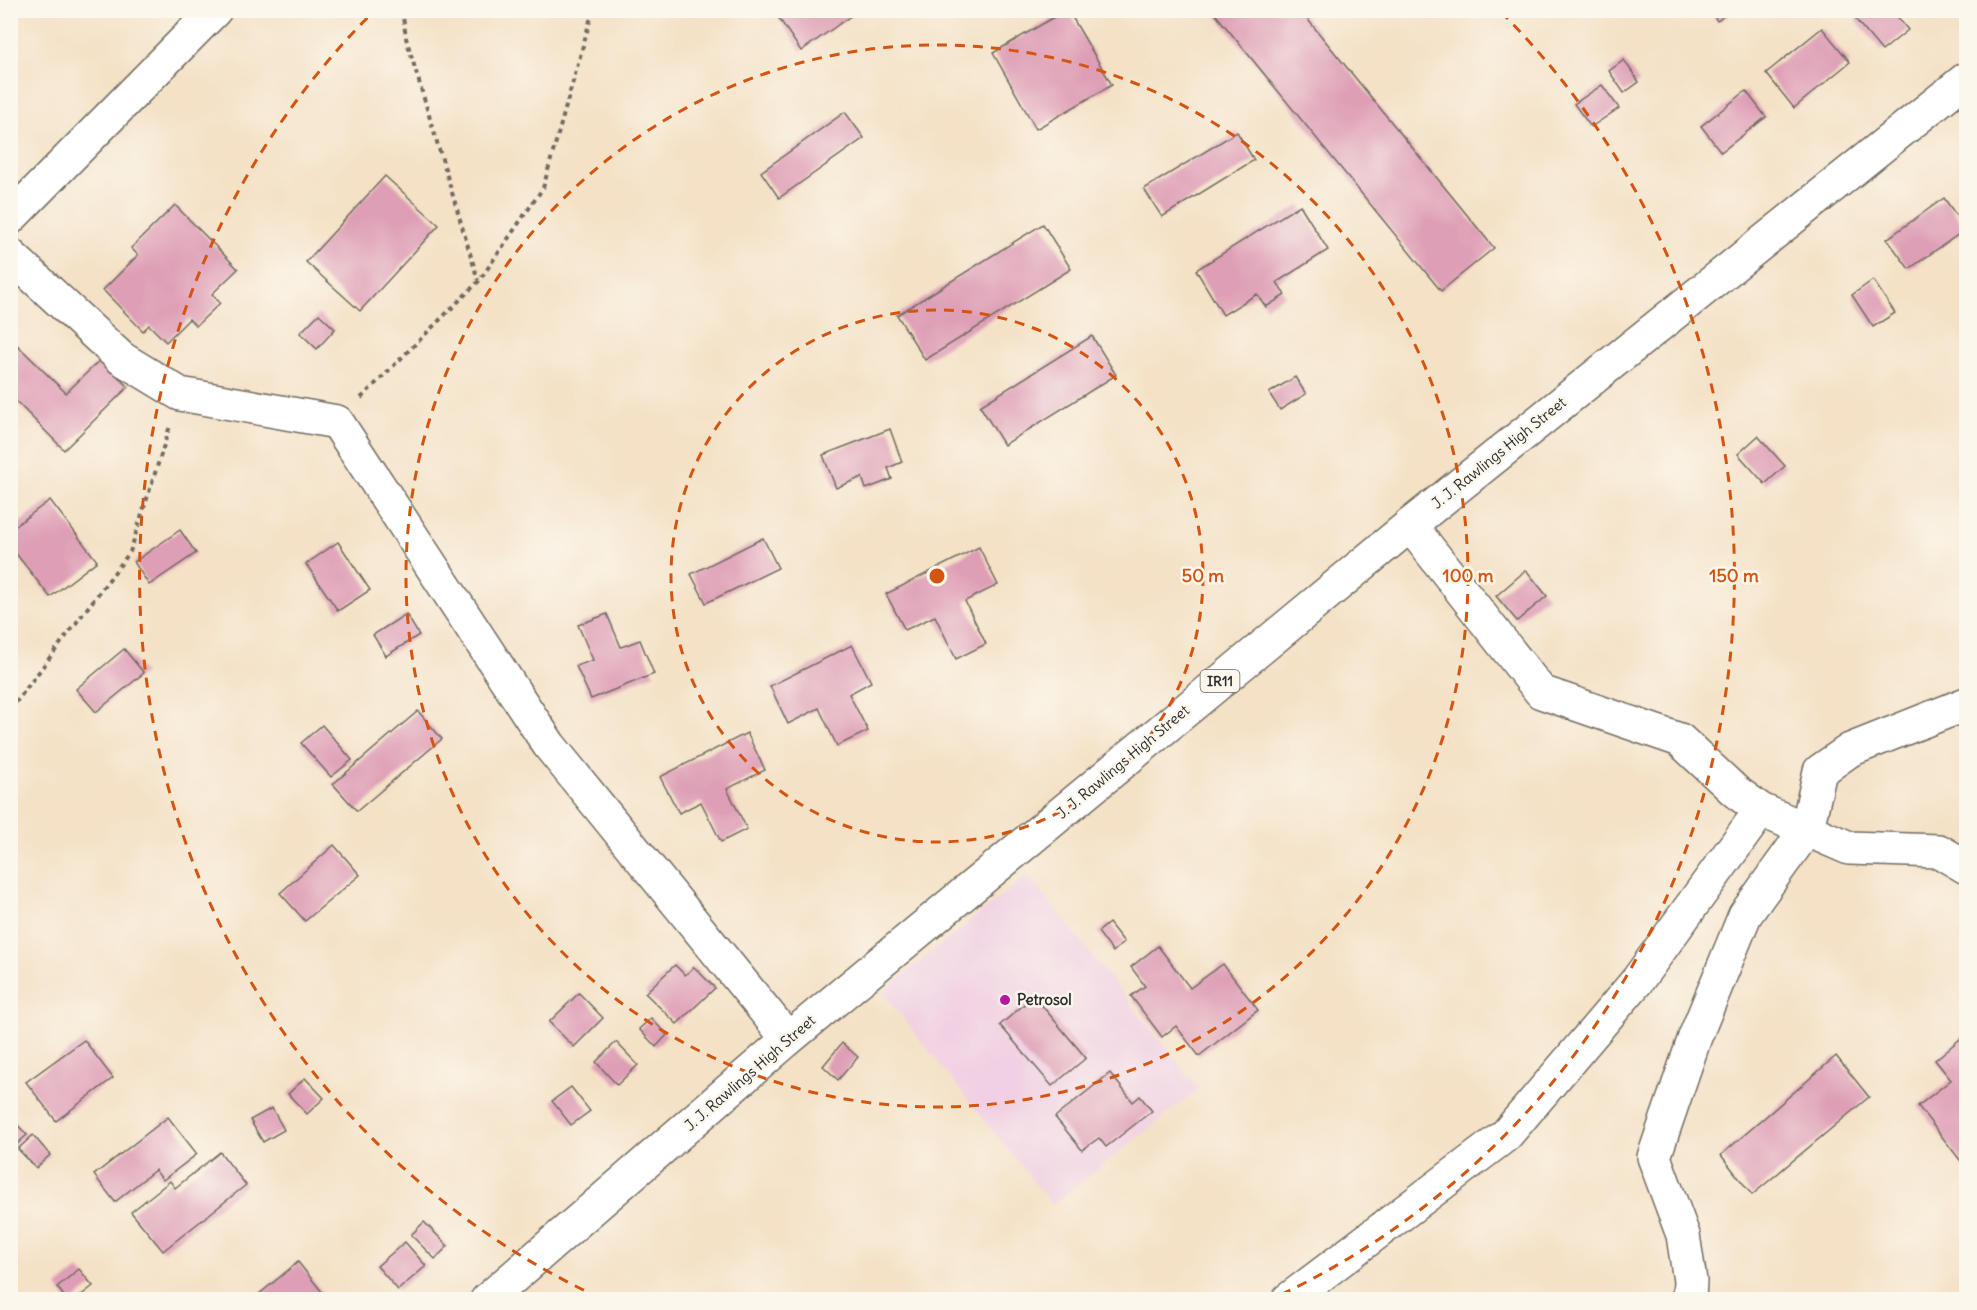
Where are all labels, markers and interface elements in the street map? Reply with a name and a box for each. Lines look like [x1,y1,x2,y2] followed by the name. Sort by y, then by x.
[1428,393,1570,513] street label: J. J. Rawlings High Street
[1182,564,1224,587] text: 50 m
[1443,564,1494,587] text: 100 m
[1709,564,1759,587] text: 150 m
[927,566,947,586] centre of rings
[1200,670,1240,692] road number: IR11
[1052,701,1193,823] street label: J. J. Rawlings High Street
[1017,990,1072,1009] place label: Petrosol
[998,993,1012,1007] marker: Petrosol
[680,1011,819,1135] street label: J. J. Rawlings High Street

